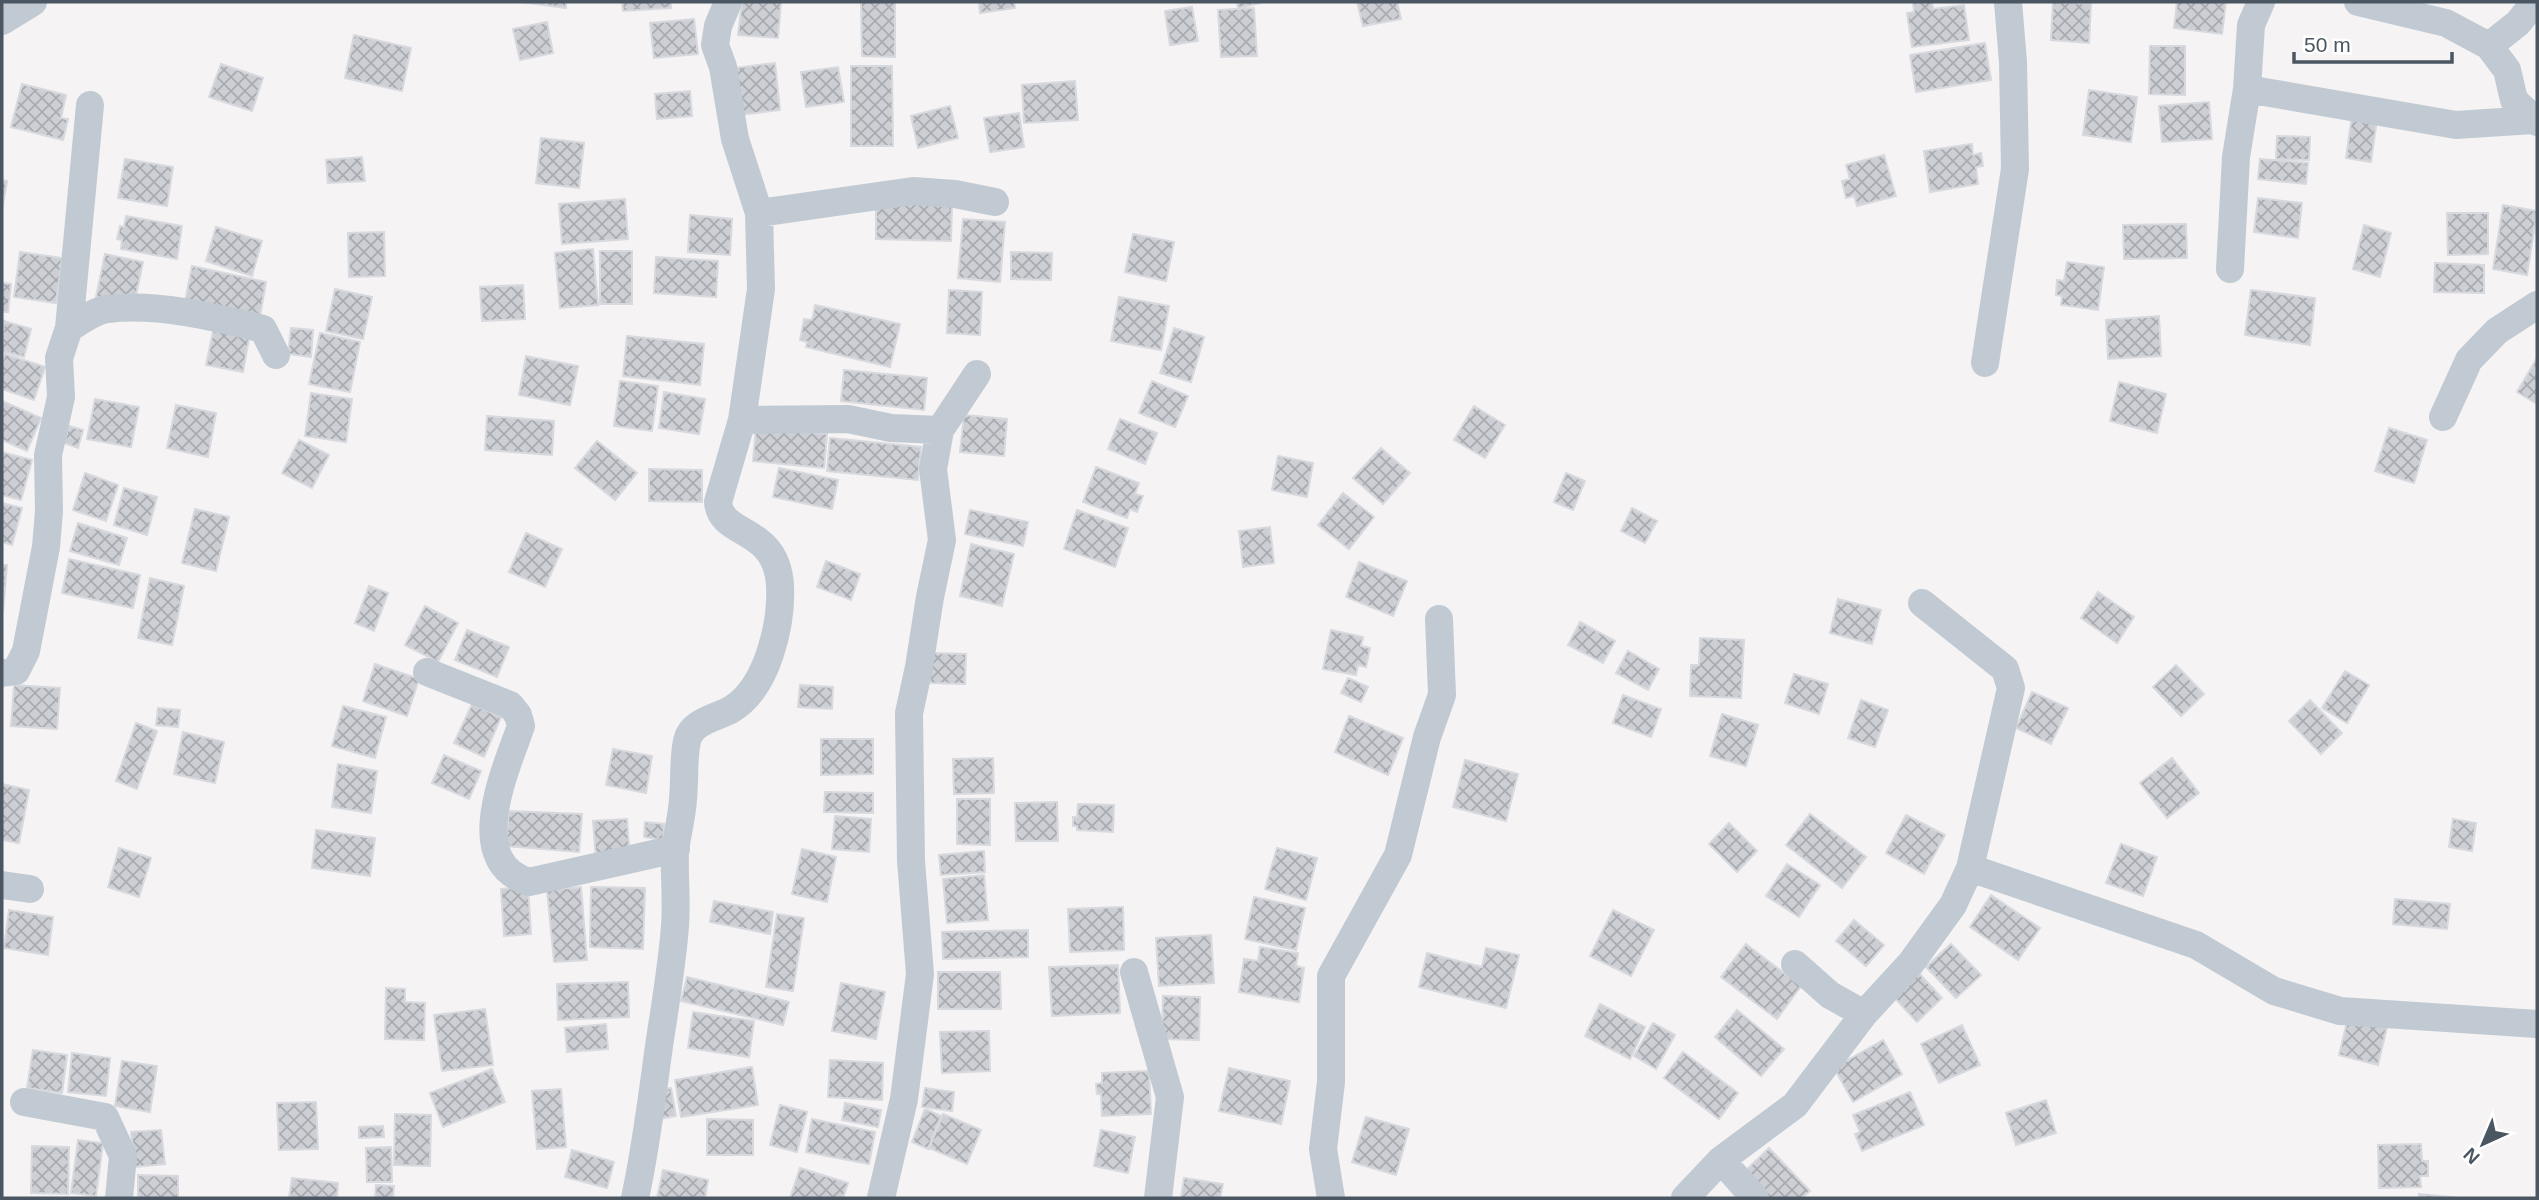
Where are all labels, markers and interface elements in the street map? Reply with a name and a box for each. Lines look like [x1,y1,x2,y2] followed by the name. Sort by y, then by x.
[2294,21,2452,65] scale bar
[2304,33,2351,56] text: 50 m
[2448,1109,2518,1179] north arrow
[2459,1144,2484,1168] text: N

